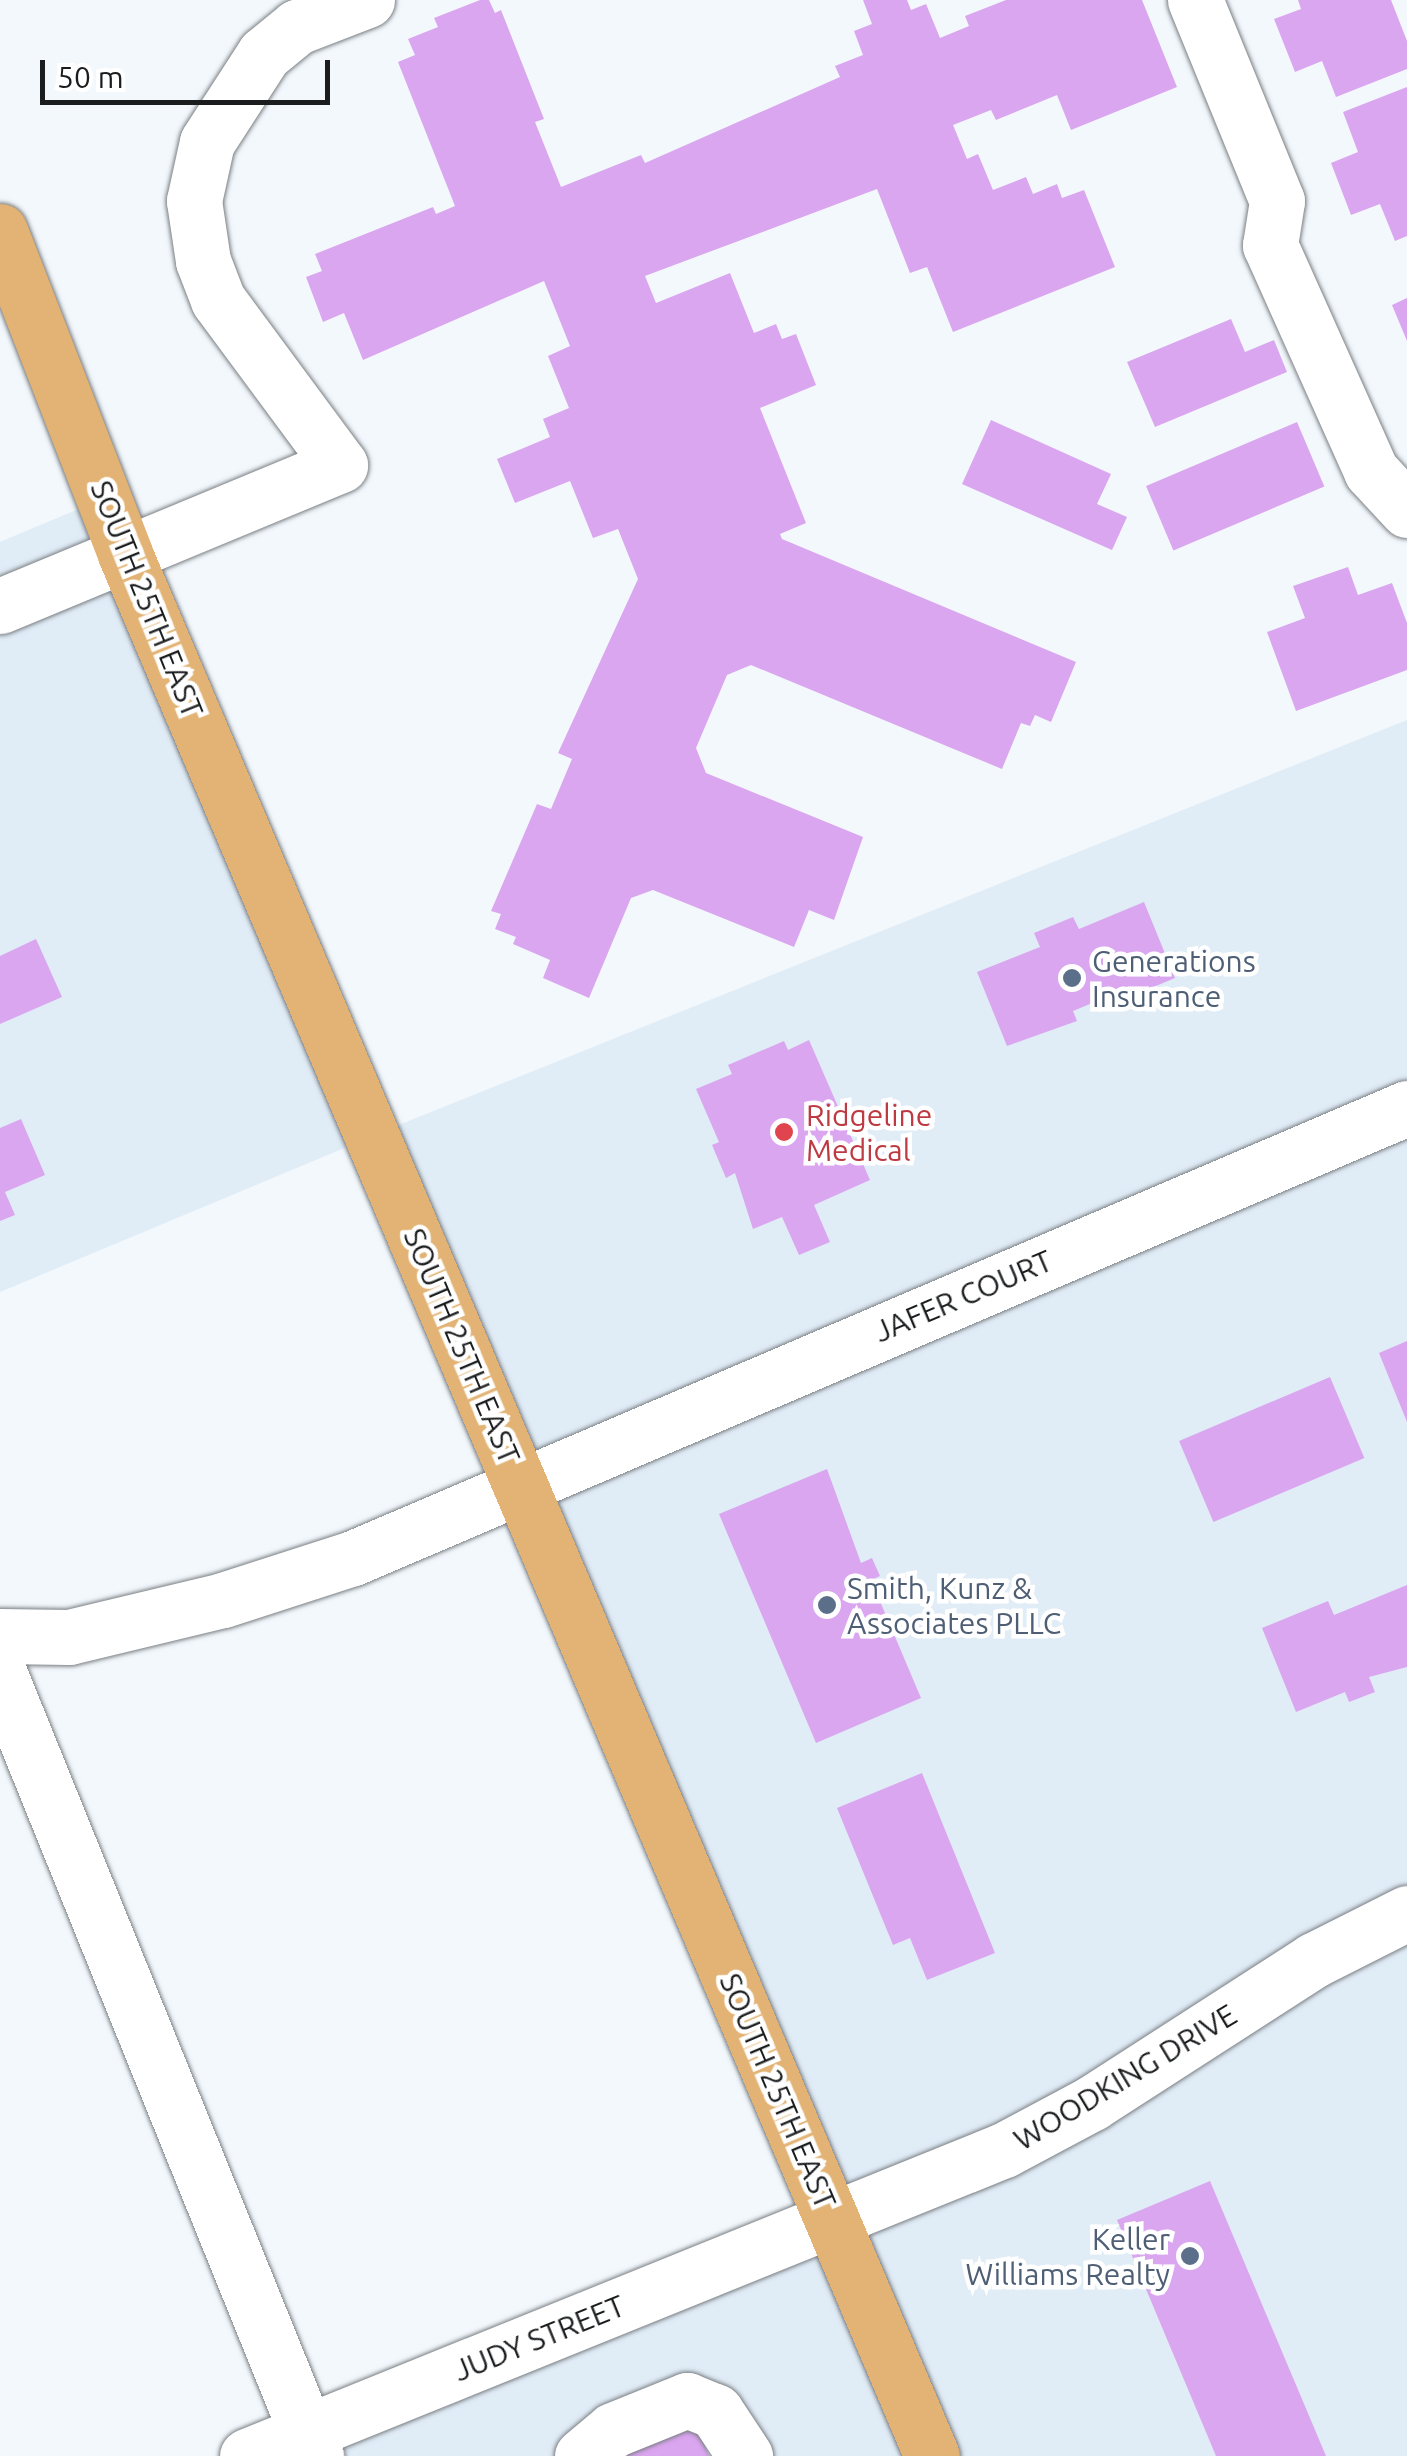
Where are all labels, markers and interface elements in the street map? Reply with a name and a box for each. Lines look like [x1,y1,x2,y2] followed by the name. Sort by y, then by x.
[45,40,335,102] scale bar
[57,60,124,94] text: 50 m
[83,476,211,722] street label: SOUTH 25TH EAST
[1092,943,1256,1014] place label: Generations Insurance
[1061,967,1083,989] marker: Generations Insurance
[806,1097,932,1168] place label: Ridgeline Medical
[771,1119,797,1145] marker: Ridgeline Medical
[396,1223,528,1469] street label: SOUTH 25TH EAST
[869,1242,1057,1350] street label: JAFER COURT
[847,1570,1061,1640] place label: Smith, Kunz & Associates PLLC
[816,1594,838,1616] marker: Smith, Kunz & Associates PLLC
[712,1968,844,2214] street label: SOUTH 25TH EAST
[1007,1996,1243,2158] street label: WOODKING DRIVE
[965,2221,1170,2292] place label: Keller Williams Realty
[1179,2245,1201,2267] marker: Keller Williams Realty
[448,2287,630,2389] street label: JUDY STREET

